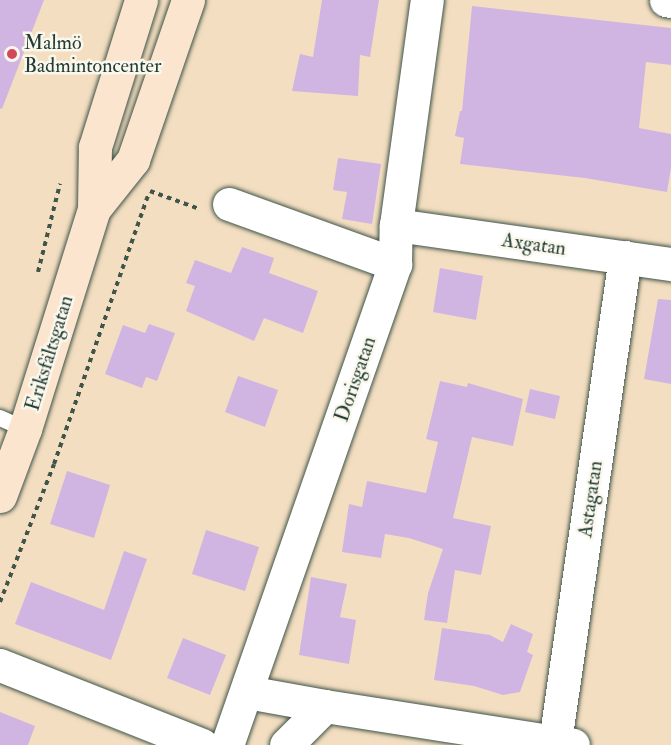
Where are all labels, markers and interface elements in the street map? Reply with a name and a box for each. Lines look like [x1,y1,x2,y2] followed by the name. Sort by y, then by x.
[24,30,161,77] place label: Malmö Badmintoncenter
[5,47,19,61] marker: Malmö Badmintoncenter
[500,228,568,260] street label: Axgatan
[20,292,78,414] street label: Eriksfältsgatan
[329,333,381,425] street label: Dorisgatan
[573,459,607,539] street label: Astagatan

